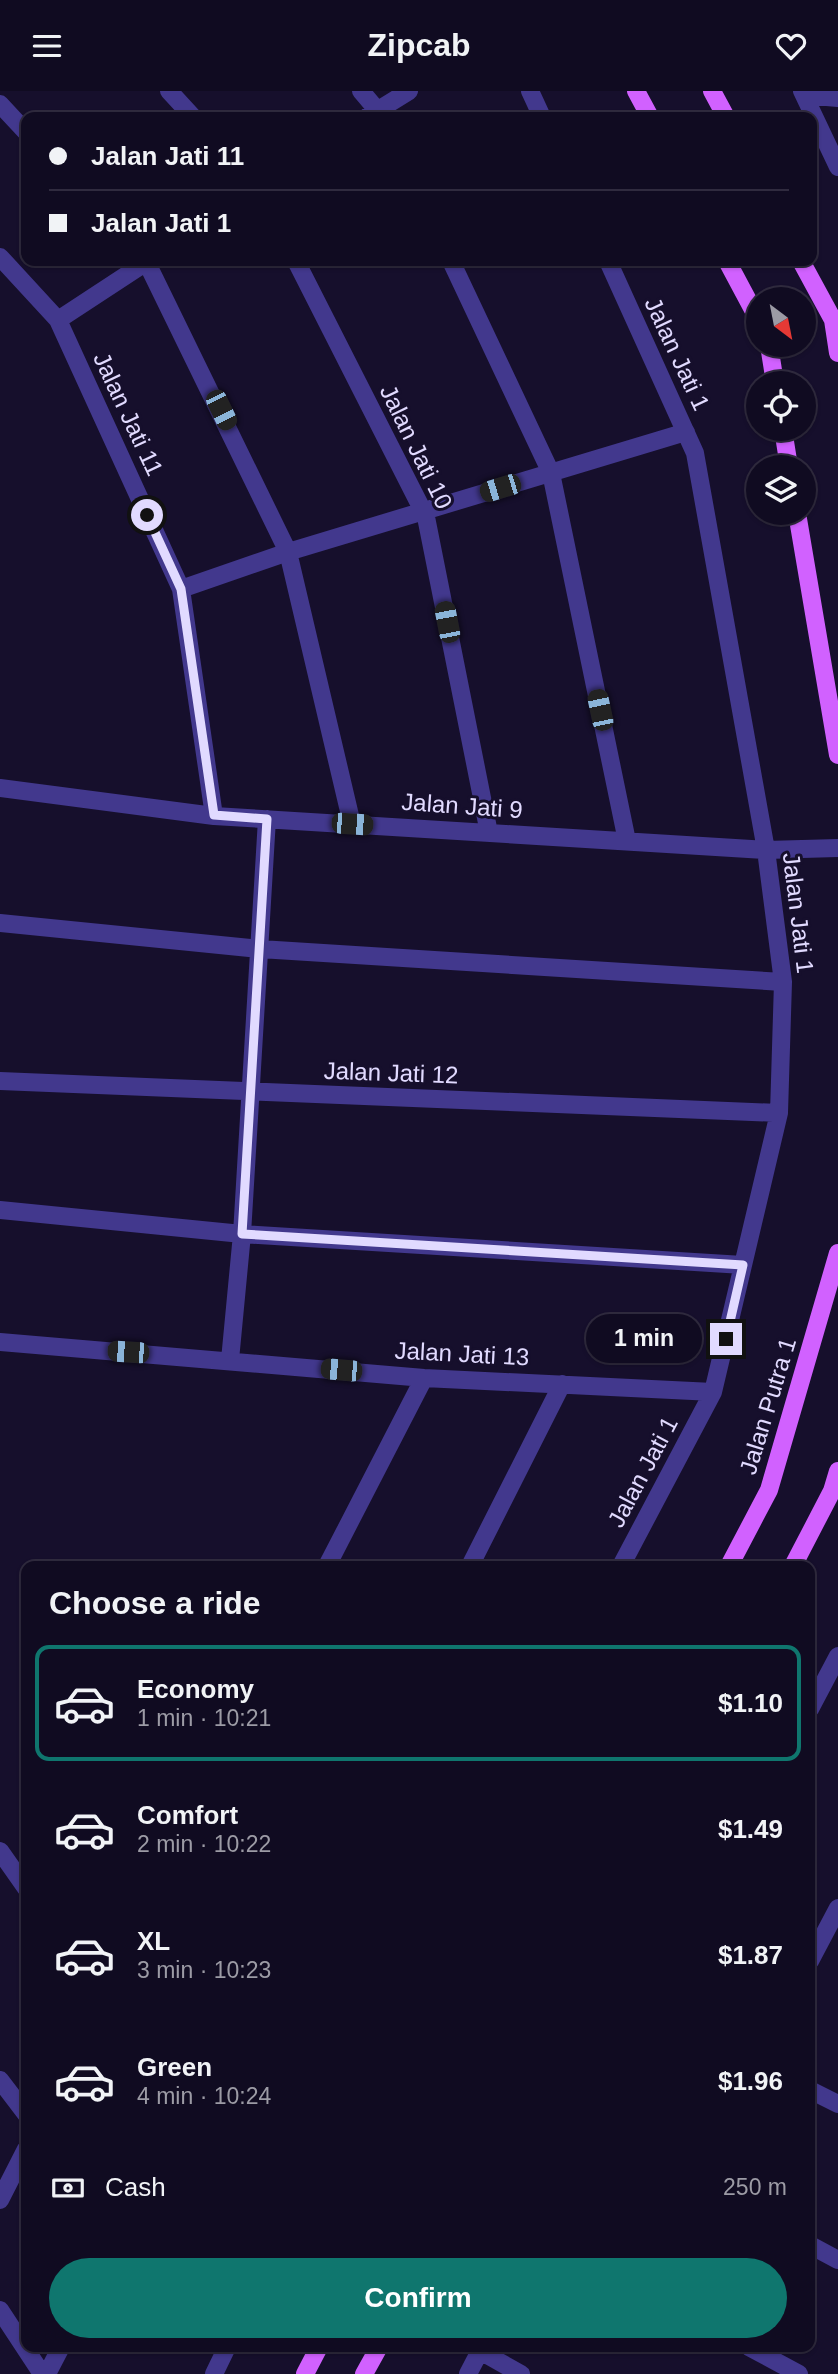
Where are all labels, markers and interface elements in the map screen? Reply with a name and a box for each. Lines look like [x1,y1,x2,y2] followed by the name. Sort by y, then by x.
[28,27,66,65] icon: menu
[367,27,471,63] text: Zipcab
[772,27,810,65] icon: heart
[91,141,244,171] text: Jalan Jati 11
[91,208,231,238] text: Jalan Jati 1
[746,287,816,357] north arrow
[746,287,816,525] map controls
[640,293,715,415] street label: Jalan Jati 1
[88,348,169,480] street label: Jalan Jati 11
[746,371,816,441] button: locate
[375,380,458,513] street label: Jalan Jati 10
[203,387,240,433] car
[746,455,816,525] button: layers
[477,472,524,504] car
[131,499,163,531] route start
[433,599,462,645] car
[586,687,615,733] car
[401,788,524,823] street label: Jalan Jati 9
[331,812,374,836] car
[778,851,819,975] street label: Jalan Jati 1
[323,1057,459,1088] street label: Jalan Jati 12
[586,1315,702,1363] callout: 1 min
[710,1323,742,1355] route end
[614,1325,674,1351] text: 1 min
[734,1334,801,1477] street label: Jalan Putra 1
[394,1336,530,1371] street label: Jalan Jati 13
[107,1340,150,1364] car
[320,1358,363,1382] car
[602,1412,683,1532] street label: Jalan Jati 1
[49,1585,261,1621] text: Choose a ride
[53,1672,116,1735] icon: car
[137,1674,254,1704] text: Economy
[718,1688,783,1718] text: $1.10
[137,1705,271,1731] text: 1 min · 10:21
[53,1798,116,1861] icon: car
[137,1800,238,1830] text: Comfort
[718,1814,783,1844] text: $1.49
[137,1831,271,1857] text: 2 min · 10:22
[53,1924,116,1987] icon: car
[137,1926,170,1956] text: XL
[718,1940,783,1970] text: $1.87
[137,1957,271,1983] text: 3 min · 10:23
[53,2050,116,2113] icon: car
[137,2052,212,2082] text: Green
[718,2066,783,2096] text: $1.96
[137,2083,271,2109] text: 4 min · 10:24
[49,2169,87,2207] icon: cash
[105,2172,166,2202] text: Cash
[723,2174,787,2200] text: 250 m
[49,2258,787,2338] button: Confirm

